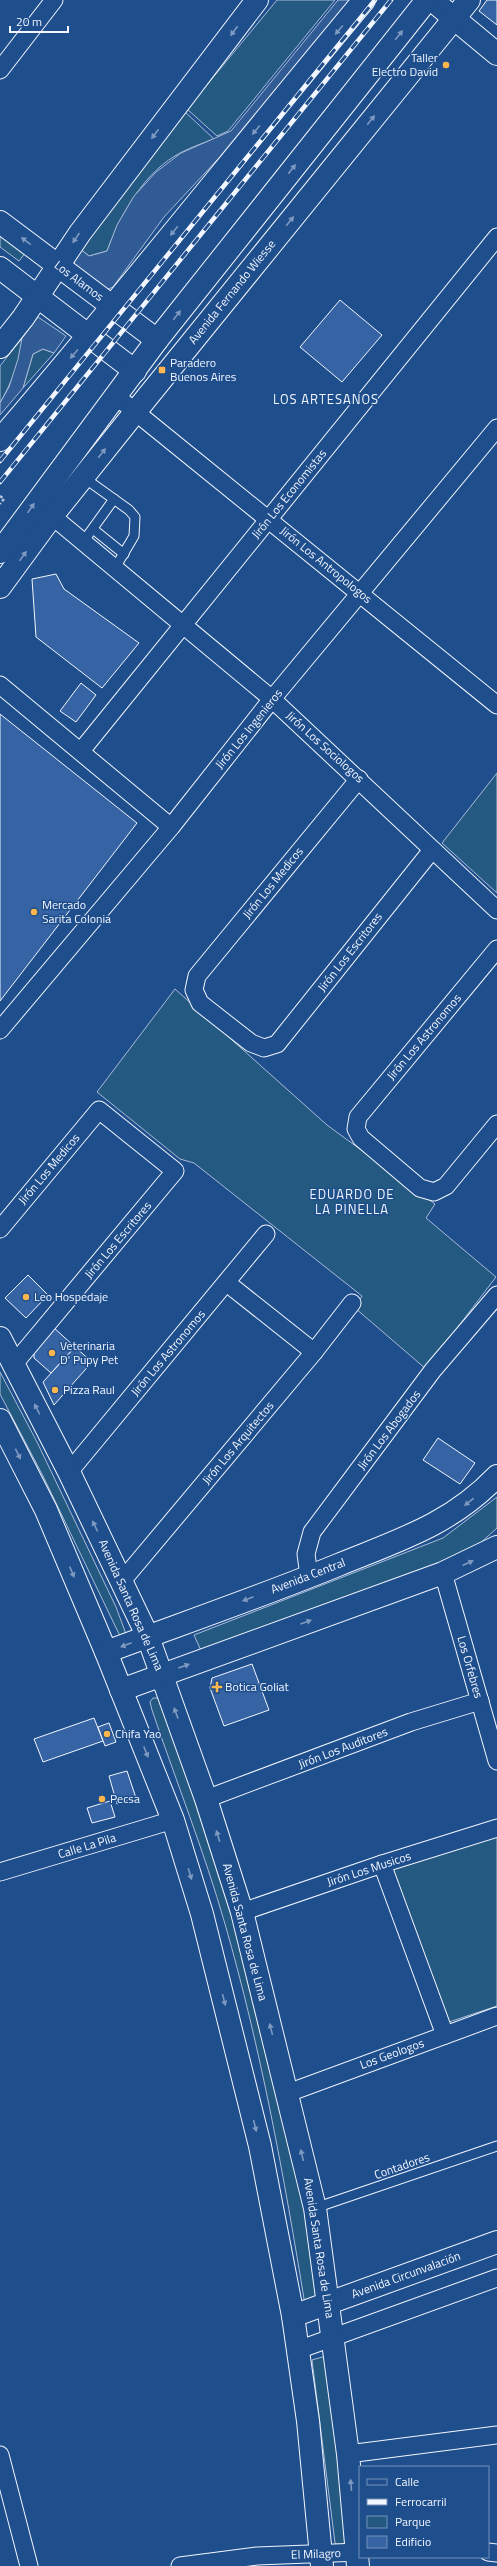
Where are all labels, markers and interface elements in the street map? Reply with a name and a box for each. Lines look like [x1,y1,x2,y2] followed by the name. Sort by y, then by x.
[10,8,68,34] scale bar
[16,12,42,31] text: 20 m
[334,25,343,35] one-way arrow
[230,26,238,36] one-way arrow
[395,29,403,40] one-way arrow
[372,48,438,81] place label: Taller Electro David
[441,60,451,70] marker: Taller Electro David
[367,115,376,125] one-way arrow
[251,125,260,135] one-way arrow
[151,129,159,140] one-way arrow
[287,164,296,175] one-way arrow
[285,216,294,226] one-way arrow
[170,226,178,237] one-way arrow
[72,233,80,243] one-way arrow
[183,235,280,348] street label: Avenida Fernando Wiesse
[21,237,32,246] one-way arrow
[50,256,109,306] street label: Los Alamos
[172,310,181,321] one-way arrow
[70,348,79,359] one-way arrow
[170,353,237,386] place label: Paradero Buenos Aires
[157,365,167,375] marker: Paradero Buenos Aires
[273,389,379,409] district label: LOS ARTESANOS
[246,444,331,543] street label: Jirón Los Economistas
[98,447,107,458] one-way arrow
[27,503,35,514] one-way arrow
[276,521,377,608] street label: Jirón Los Antropologos
[19,551,27,561] one-way arrow
[210,684,287,773] street label: Jirón Los Ingenieros
[282,706,369,787] street label: Jirón Los Sociologos
[238,842,308,923] street label: Jirón Los Medicos
[42,895,111,928] place label: Mercado Sarita Colonia
[29,907,39,917] marker: Mercado Sarita Colonia
[312,908,387,995] street label: Jirón Los Escritores
[382,989,466,1084] street label: Jirón Los Astronomos
[13,1129,84,1208] street label: Jirón Los Medicos
[309,1184,395,1219] district label: EDUARDO DE LA PINELLA
[79,1196,156,1283] street label: Jirón Los Escritores
[34,1287,108,1306] place label: Leo Hospedaje
[21,1292,31,1302] marker: Leo Hospedaje
[126,1305,210,1400] street label: Jirón Los Astronomos
[60,1336,119,1369] place label: Veterinaria D' Pupy Pet
[47,1348,57,1358] marker: Veterinaria D' Pupy Pet
[63,1380,115,1399] place label: Pizza Raul
[50,1385,60,1395] marker: Pizza Raul
[352,1385,425,1474] street label: Jirón Los Abogados
[197,1396,279,1489] street label: Jirón Los Arquitectos
[34,1404,40,1415] one-way arrow
[15,1448,21,1460] one-way arrow
[463,1498,474,1507] one-way arrow
[92,1520,98,1532] one-way arrow
[94,1536,169,1673] street label: Avenida Santa Rosa de Lima
[268,1553,348,1599] street label: Avenida Central
[462,1560,473,1566] one-way arrow
[69,1567,75,1578] one-way arrow
[241,1597,253,1603] one-way arrow
[300,1618,312,1624] one-way arrow
[452,1633,489,1701] street label: Los Orfebres
[120,1643,132,1649] one-way arrow
[178,1662,190,1668] one-way arrow
[225,1677,290,1696] place label: Botica Goliat
[212,1682,222,1692] marker: Botica Goliat
[172,1707,178,1719] one-way arrow
[295,1722,391,1773] street label: Jirón Los Auditores
[115,1724,161,1743] place label: Chifa Yao
[102,1729,112,1739] marker: Chifa Yao
[143,1746,149,1757] one-way arrow
[110,1789,140,1808] place label: Pecsa
[97,1794,107,1804] marker: Pecsa
[56,1828,118,1863] street label: Calle La Pila
[215,1830,221,1842] one-way arrow
[324,1846,414,1891] street label: Jirón Los Musicos
[218,1861,273,2003] street label: Avenida Santa Rosa de Lima
[187,1868,193,1880] one-way arrow
[222,1993,228,2006] one-way arrow
[268,2023,274,2035] one-way arrow
[357,2033,427,2074] street label: Los Geologos
[252,2120,258,2132] one-way arrow
[371,2147,433,2184] street label: Contadores
[299,2149,305,2161] one-way arrow
[299,2176,340,2319] street label: Avenida Santa Rosa de Lima
[349,2246,463,2303] street label: Avenida Circunvalación
[359,2466,489,2558] legend
[395,2472,419,2491] text: Calle
[348,2479,355,2491] one-way arrow
[395,2492,447,2511] text: Ferrocarril
[395,2512,431,2531] text: Parque
[395,2532,431,2551] text: Edificio
[291,2543,341,2564] street label: El Milagro

